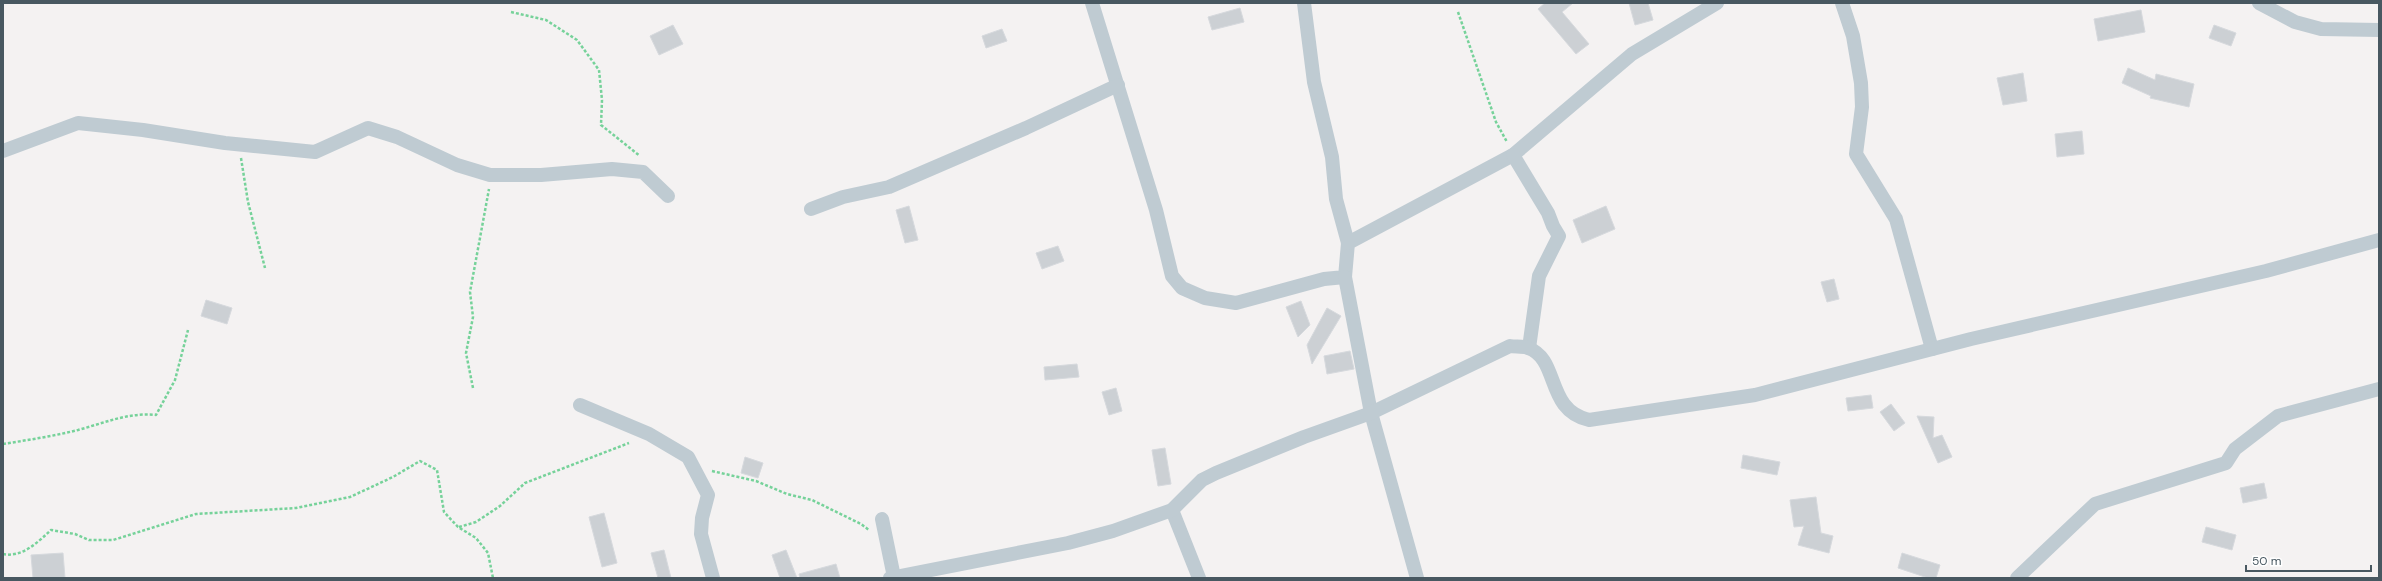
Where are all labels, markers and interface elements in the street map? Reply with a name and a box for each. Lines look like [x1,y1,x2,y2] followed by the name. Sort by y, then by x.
[2246,547,2371,573] scale bar
[2252,553,2281,569] text: 50 m

